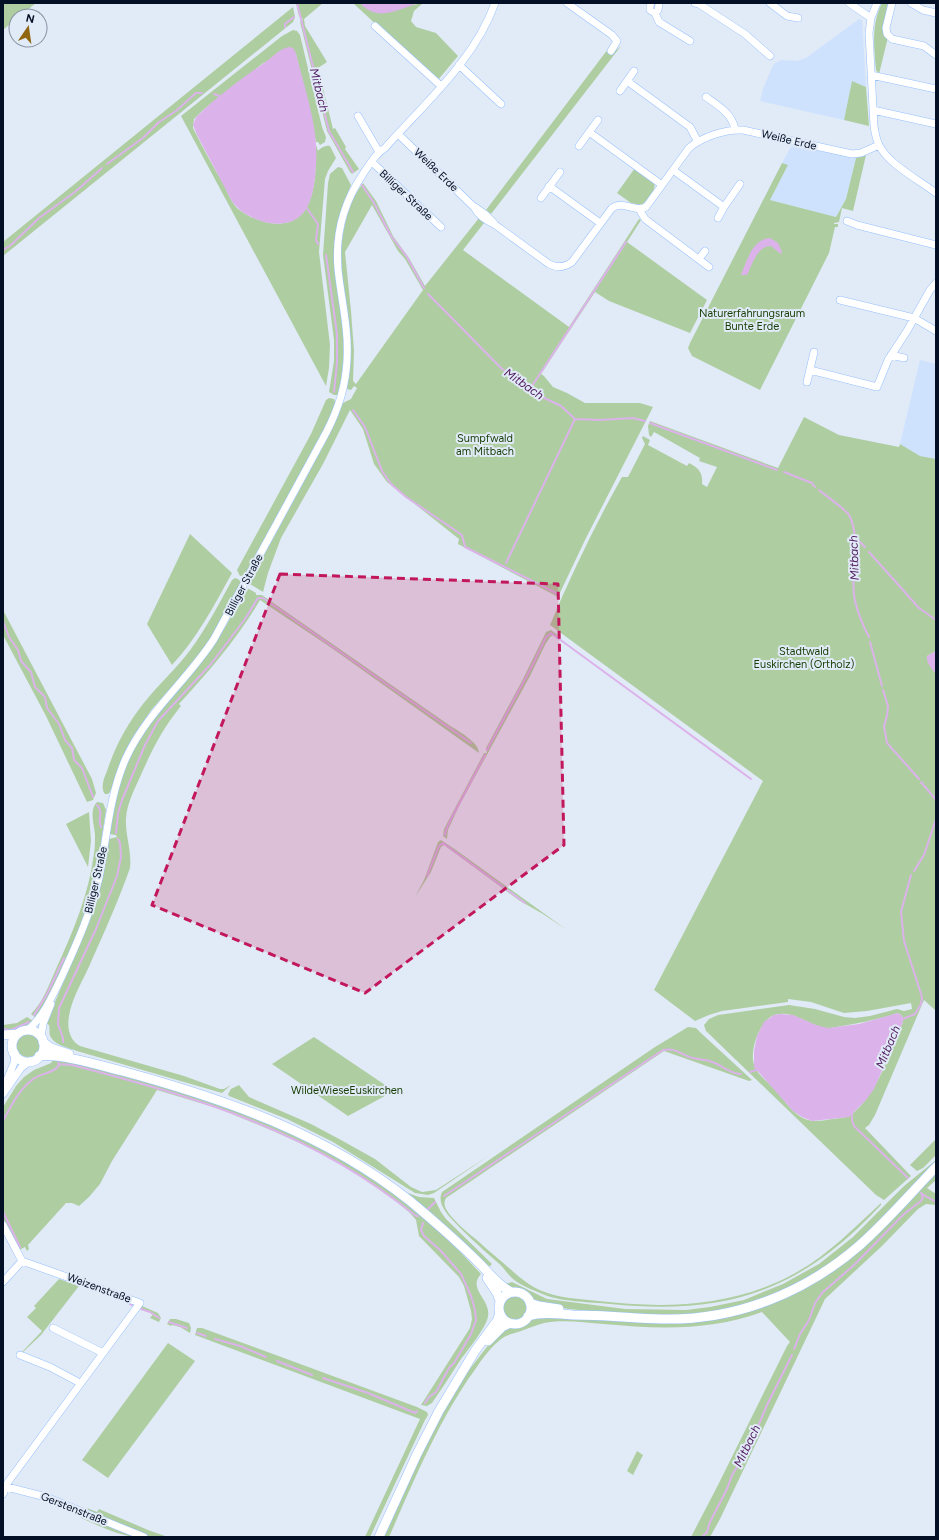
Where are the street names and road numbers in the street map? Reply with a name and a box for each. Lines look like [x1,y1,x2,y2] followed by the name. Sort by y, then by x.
[760,127,818,153] street label: Weiße Erde
[411,146,461,194] street label: Weiße Erde
[377,167,435,223] street label: Billiger Straße
[222,552,266,618] street label: Billiger Straße
[82,845,110,915] street label: Billiger Straße
[65,1270,133,1306] street label: Weizenstraße
[39,1490,109,1528] street label: Gerstenstraße

